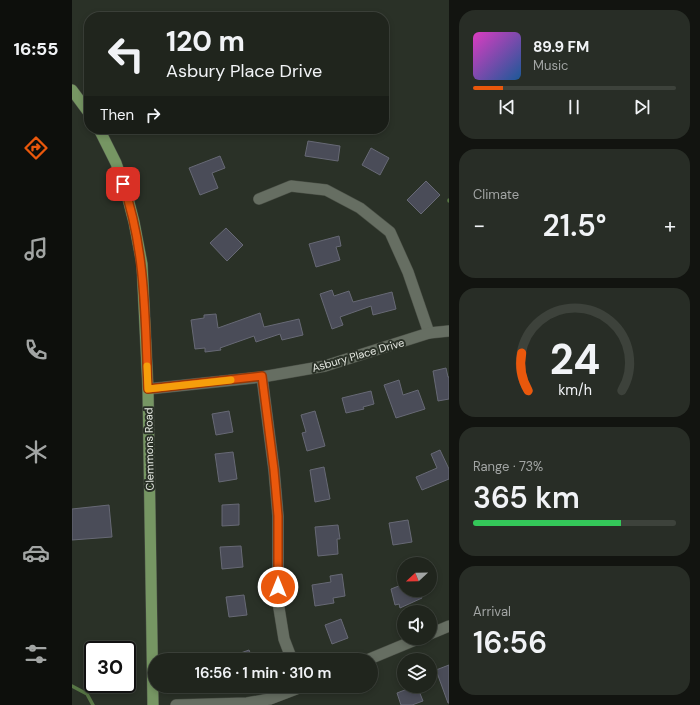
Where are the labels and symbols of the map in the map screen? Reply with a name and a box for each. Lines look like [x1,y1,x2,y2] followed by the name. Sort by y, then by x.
[106,167,140,201] pin
[310,335,406,375] street label: Asbury Place Drive
[141,407,157,491] street label: Clemmons Road
[397,557,437,597] north arrow
[257,566,299,608] position arrow
[84,641,136,693] speed limit sign: 30

